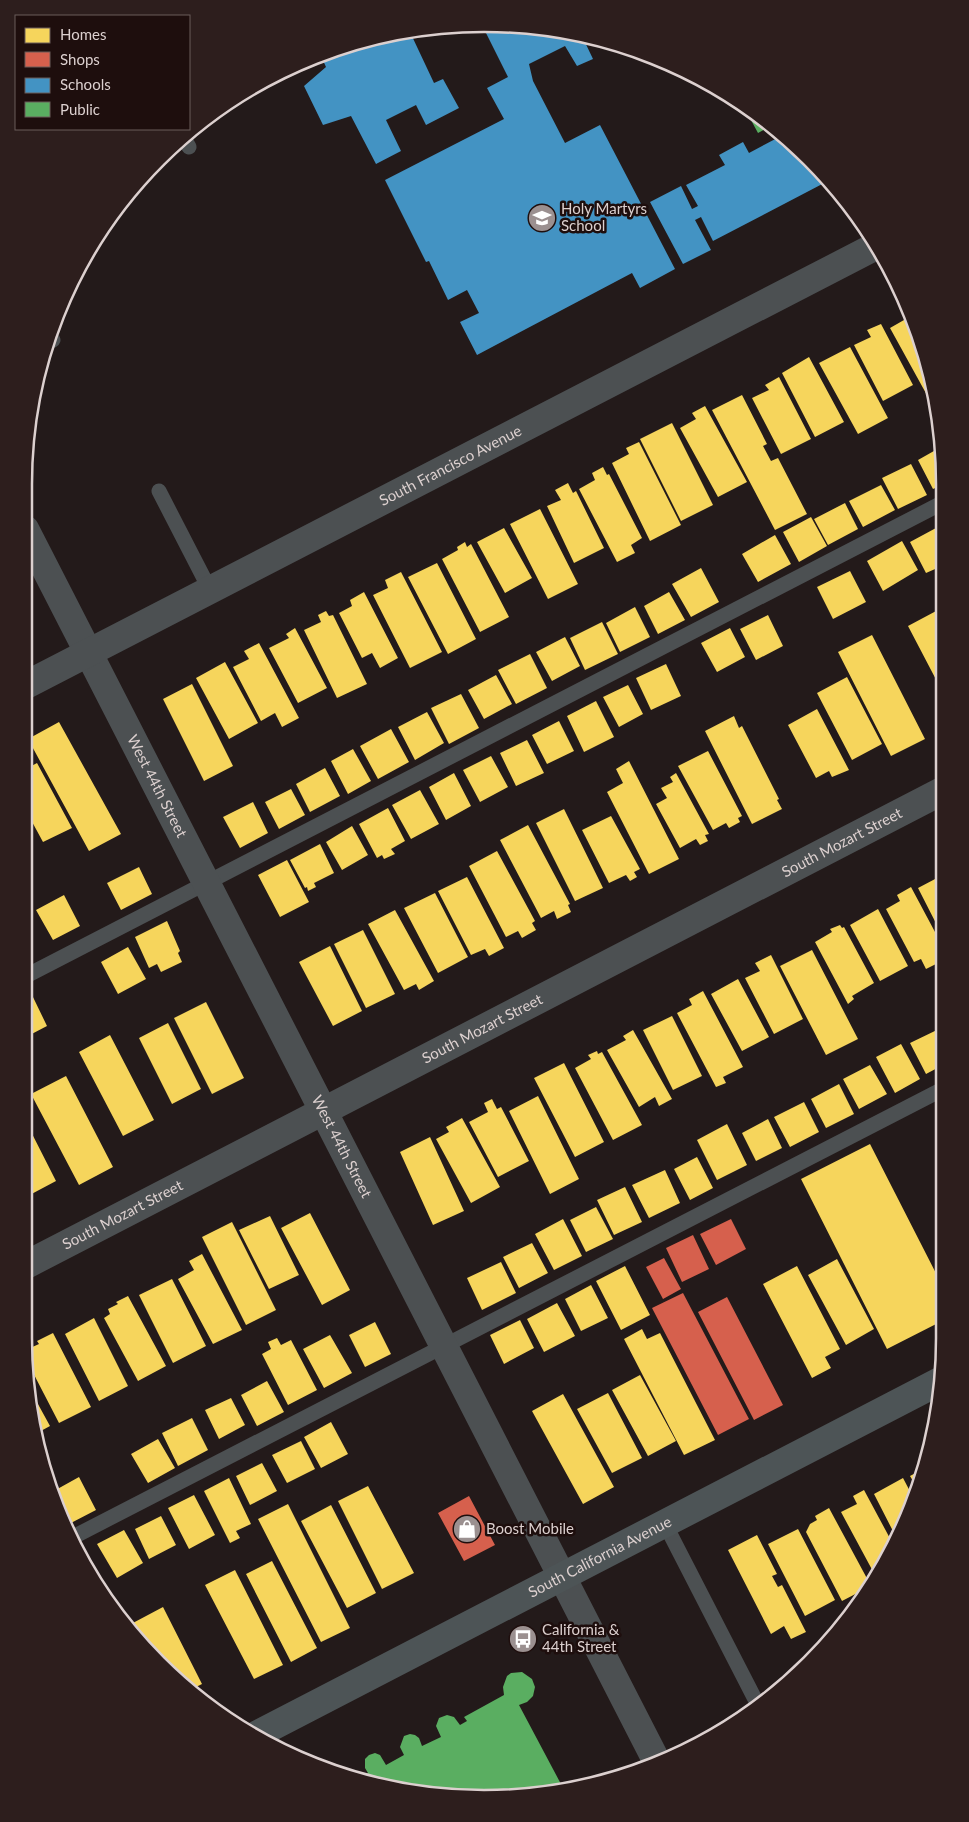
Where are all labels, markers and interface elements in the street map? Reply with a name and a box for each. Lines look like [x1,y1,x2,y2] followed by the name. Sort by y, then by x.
[15,15,190,130] legend
[60,25,106,43] text: Homes
[60,50,100,68] text: Shops
[60,75,111,93] text: Schools
[60,100,100,118] text: Public
[561,199,647,234] place label: Holy Martyrs School
[527,203,557,233] school or university icon: Holy Martyrs School
[376,421,524,509] street label: South Francisco Avenue
[124,731,192,841] street label: West 44th Street
[778,803,905,880] street label: South Mozart Street
[419,989,546,1067] street label: South Mozart Street
[309,1092,376,1201] street label: West 44th Street
[59,1175,186,1253] street label: South Mozart Street
[525,1512,674,1601] street label: South California Avenue
[452,1514,482,1544] shop icon: Boost Mobile
[486,1519,574,1537] place label: Boost Mobile
[542,1620,620,1655] place label: California & 44th Street
[508,1624,538,1654] bus stop icon: California & 44th Street

